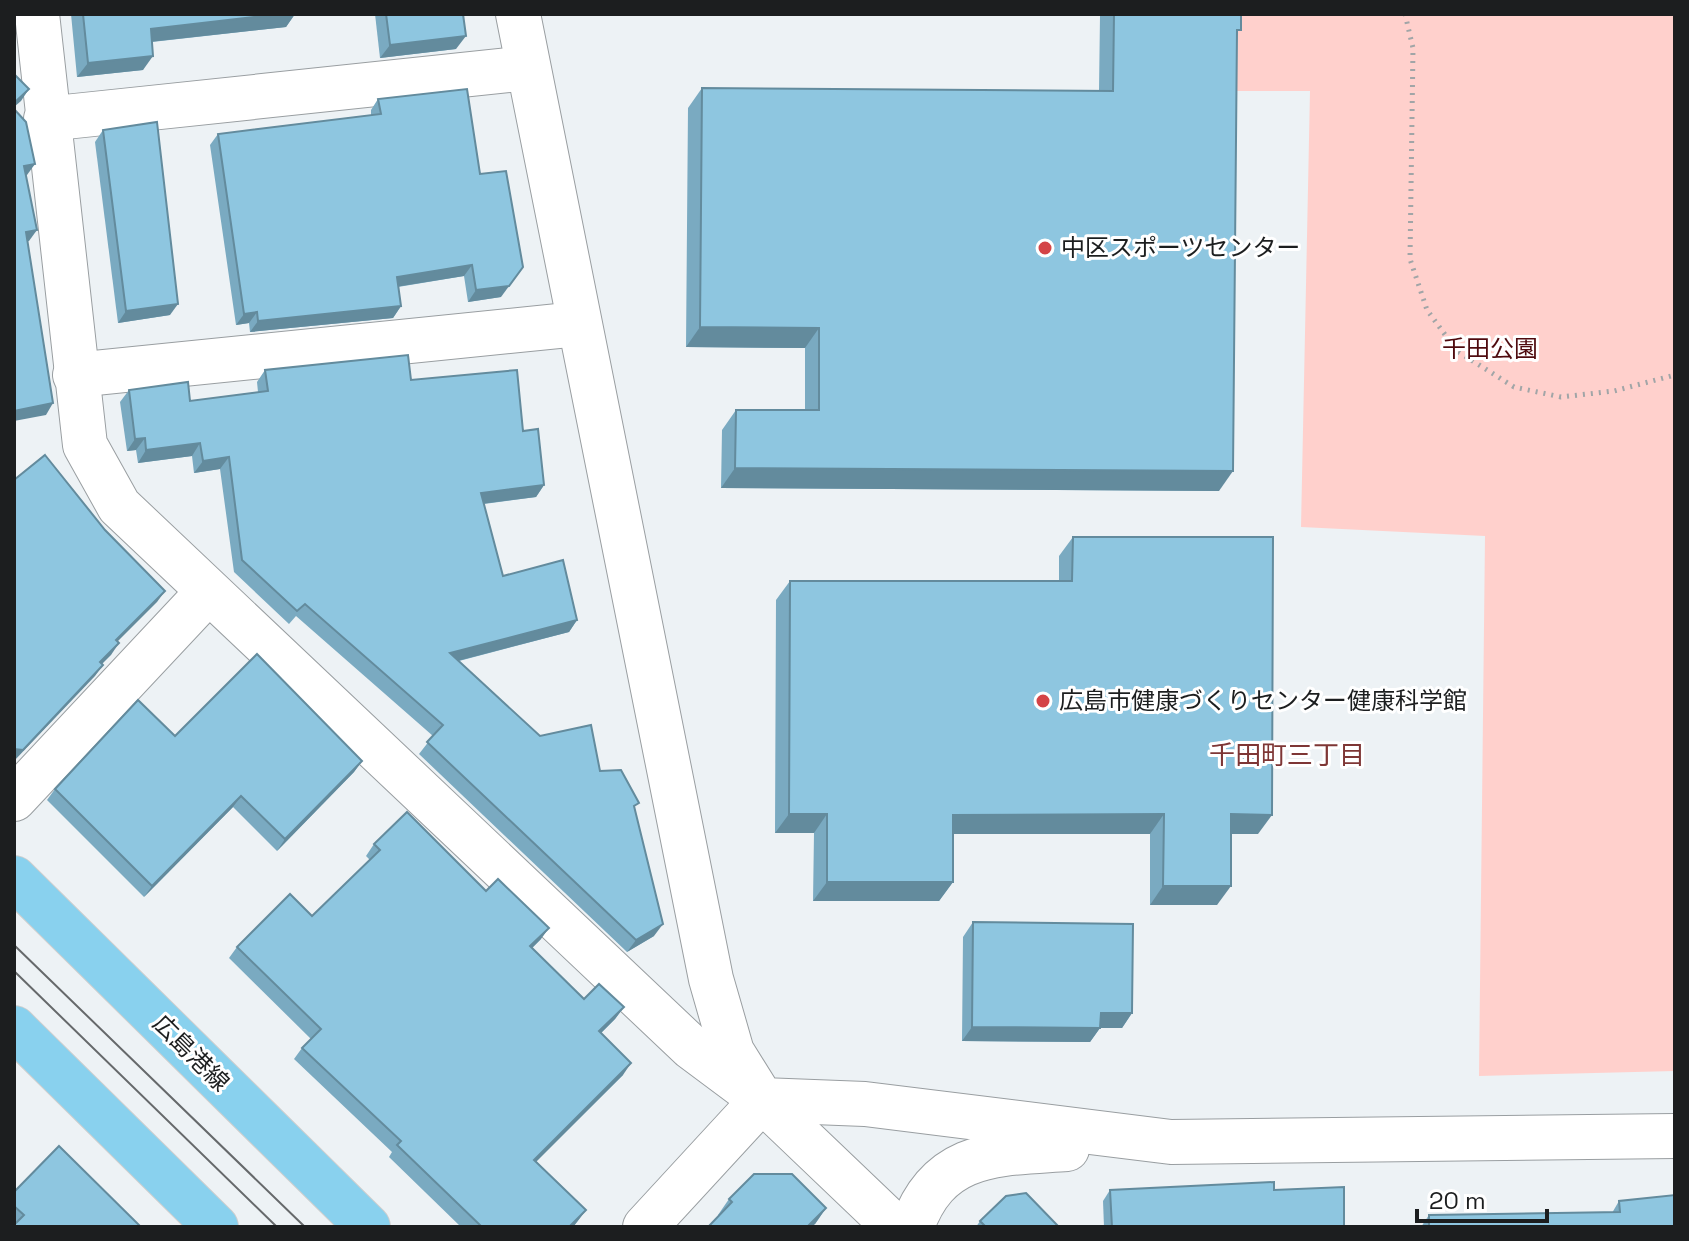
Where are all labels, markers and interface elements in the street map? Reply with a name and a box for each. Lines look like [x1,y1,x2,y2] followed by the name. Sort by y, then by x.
[1061,232,1301,263] place label: 中区スポーツセンター
[1036,239,1054,257] marker: 中区スポーツセンター
[1442,333,1538,364] park label: 千田公園
[1059,685,1467,716] place label: 広島市健康づくりセンター健康科学館
[1034,692,1052,710] marker: 広島市健康づくりセンター健康科学館
[1209,738,1365,772] district label: 千田町三丁目
[146,1008,236,1098] street label: 広島港線
[1417,1173,1547,1223] scale bar
[1429,1185,1486,1216] text: 20 m

